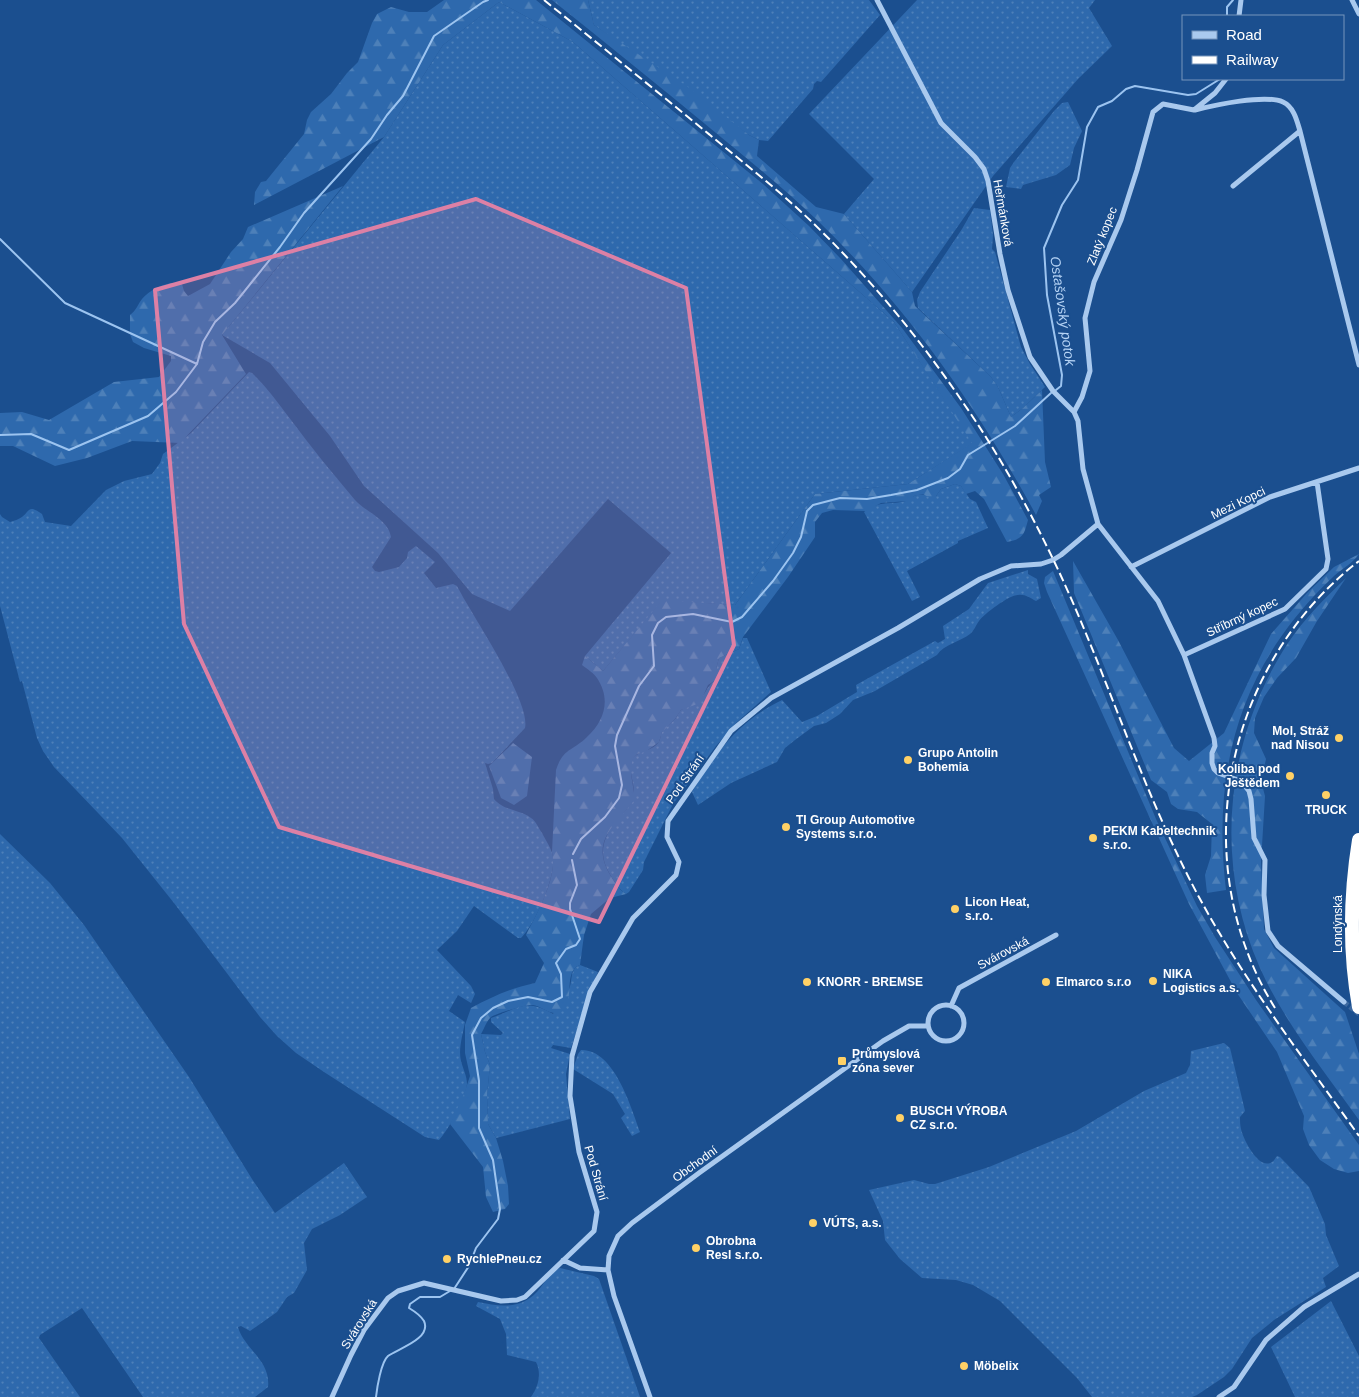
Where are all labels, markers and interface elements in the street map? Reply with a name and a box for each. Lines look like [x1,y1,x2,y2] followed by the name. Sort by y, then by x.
[1182,15,1344,80] legend
[1226,26,1262,43] text: Road
[1226,51,1279,68] text: Railway
[990,178,1016,248] street label: Heřmánková
[1084,205,1120,267] street label: Zlatý kopec
[1047,255,1079,368] water label: Ostašovský potok
[1209,484,1267,522] street label: Mezi Kopci
[1204,594,1280,640] street label: Stříbrný kopec
[1271,724,1329,752] place label: Mol, Stráž nad Nisou
[1333,732,1345,744] marker: Mol, Stráž nad Nisou
[918,746,998,774] place label: Grupo Antolin Bohemia
[663,751,707,806] street label: Pod Strání
[902,754,914,766] marker: Grupo Antolin Bohemia
[1218,762,1280,790] place label: Koliba pod Ještědem
[1284,770,1296,782] marker: Koliba pod Ještědem
[1320,789,1332,801] marker: TRUCK
[1305,803,1347,817] place label: TRUCK
[796,813,915,841] place label: TI Group Automotive Systems s.r.o.
[780,821,792,833] marker: TI Group Automotive Systems s.r.o.
[1103,824,1216,852] place label: PEKM Kabeltechnik s.r.o.
[1087,832,1099,844] marker: PEKM Kabeltechnik s.r.o.
[965,895,1030,923] place label: Licon Heat, s.r.o.
[1331,895,1345,953] street label: Londýnská
[949,903,961,915] marker: Licon Heat, s.r.o.
[975,934,1031,972] street label: Svárovská
[1163,967,1239,995] place label: NIKA Logistics a.s.
[817,975,923,989] place label: KNORR - BREMSE
[1056,975,1131,989] place label: Elmarco s.r.o
[1147,975,1159,987] marker: NIKA Logistics a.s.
[801,976,813,988] marker: KNORR - BREMSE
[1040,976,1052,988] marker: Elmarco s.r.o
[852,1047,920,1075] place label: Průmyslová zóna sever
[836,1055,848,1067] marker: Průmyslová zóna sever
[910,1103,1008,1132] place label: BUSCH VÝROBA CZ s.r.o.
[894,1112,906,1124] marker: BUSCH VÝROBA CZ s.r.o.
[670,1143,721,1185] street label: Obchodní
[581,1144,611,1203] street label: Pod Strání
[823,1215,882,1230] place label: VÚTS, a.s.
[807,1217,819,1229] marker: VÚTS, a.s.
[706,1234,763,1262] place label: Obrobna Resl s.r.o.
[690,1242,702,1254] marker: Obrobna Resl s.r.o.
[457,1252,542,1266] place label: RychlePneu.cz
[441,1253,453,1265] marker: RychlePneu.cz
[338,1296,380,1351] street label: Svárovská
[974,1359,1019,1373] place label: Möbelix
[958,1360,970,1372] marker: Möbelix

